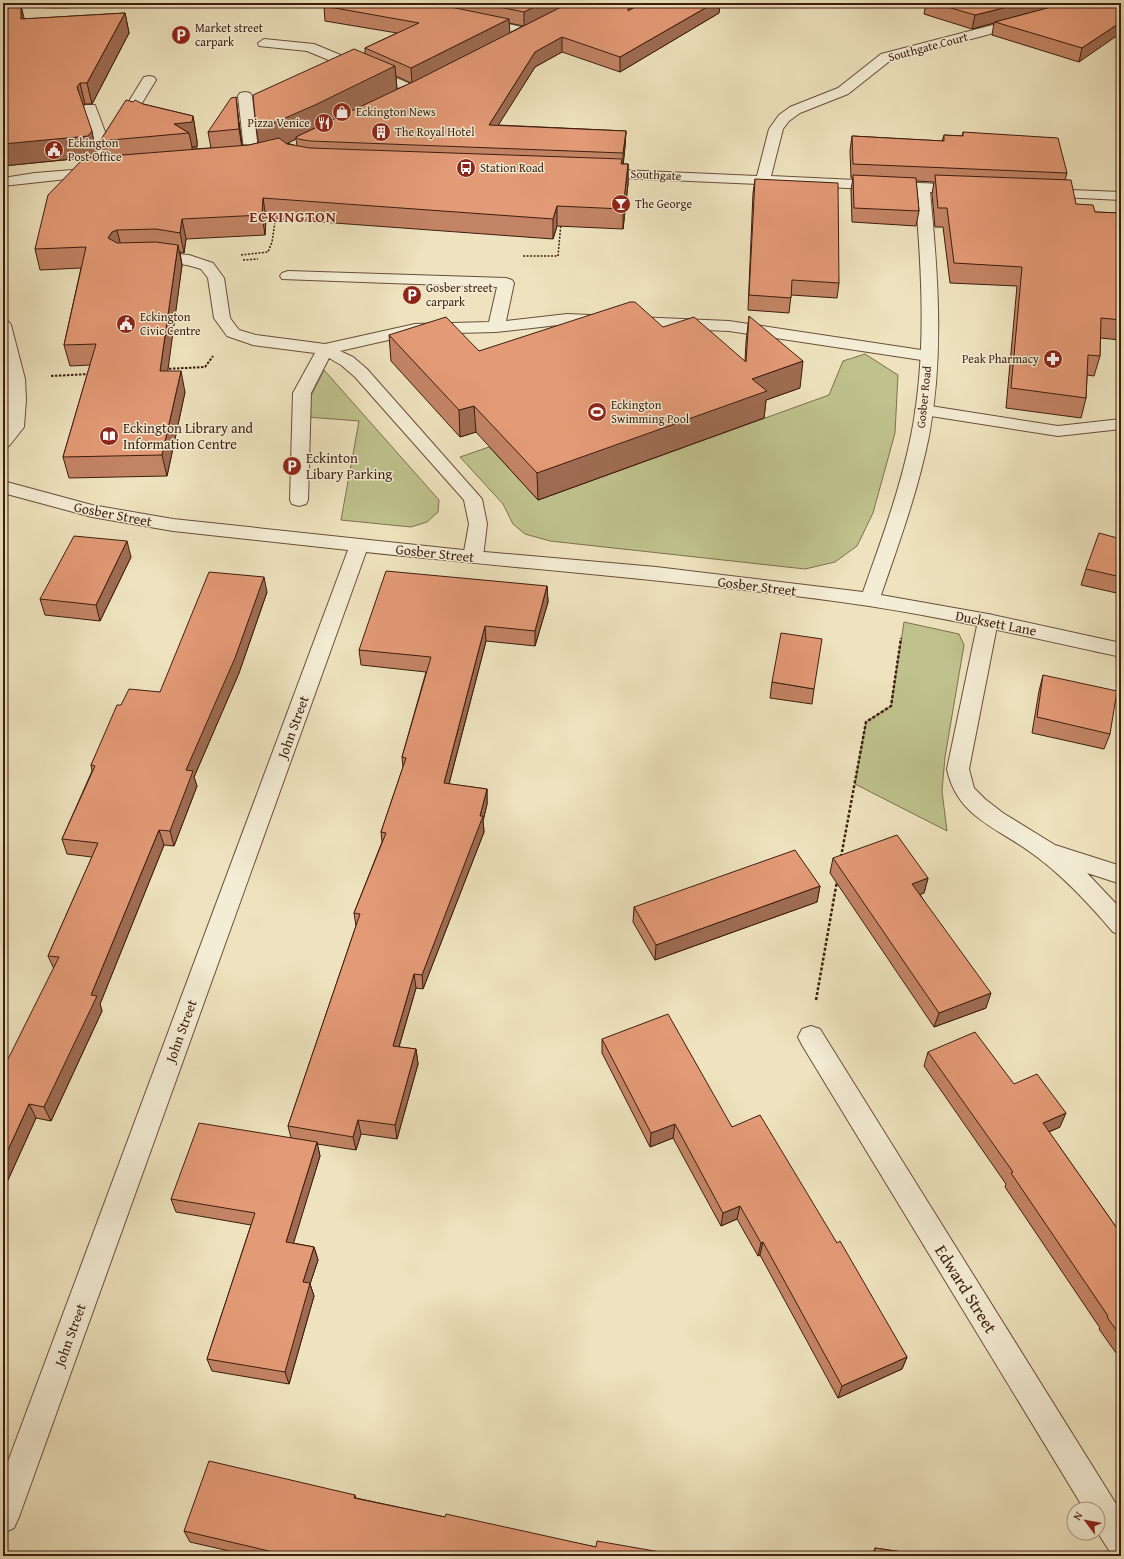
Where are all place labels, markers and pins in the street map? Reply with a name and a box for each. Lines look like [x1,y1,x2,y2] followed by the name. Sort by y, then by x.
[195,19,264,50] place label: Market street carpark
[170,24,192,46] parking icon: Market street carpark
[331,101,353,123] shop icon: Eckington News
[356,103,436,120] place label: Eckington News
[313,112,335,134] restaurant icon: Pizza Venice
[248,114,310,131] place label: Pizza Venice
[370,121,392,143] building icon: The Royal Hotel
[395,123,475,140] place label: The Royal Hotel
[68,134,122,165] place label: Eckington Post Office
[43,139,65,161] public building icon: Eckington Post Office
[455,157,477,179] bus stop icon: Station Road
[480,159,545,176] place label: Station Road
[610,193,632,215] bar icon: The George
[635,195,692,212] place label: The George
[426,279,493,310] place label: Gosber street carpark
[401,284,423,306] parking icon: Gosber street carpark
[140,308,201,339] place label: Eckington Civic Centre
[115,313,137,335] public building icon: Eckington Civic Centre
[1042,348,1064,370] pharmacy icon: Peak Pharmacy
[962,350,1039,367] place label: Peak Pharmacy
[611,396,690,427] place label: Eckington Swimming Pool
[586,401,608,423] sports icon: Eckington Swimming Pool
[123,418,254,454] place label: Eckington Library and Information Centre
[98,425,120,447] library icon: Eckington Library and Information Centre
[306,448,392,484] place label: Eckinton Libary Parking
[281,455,303,477] parking icon: Eckinton Libary Parking

